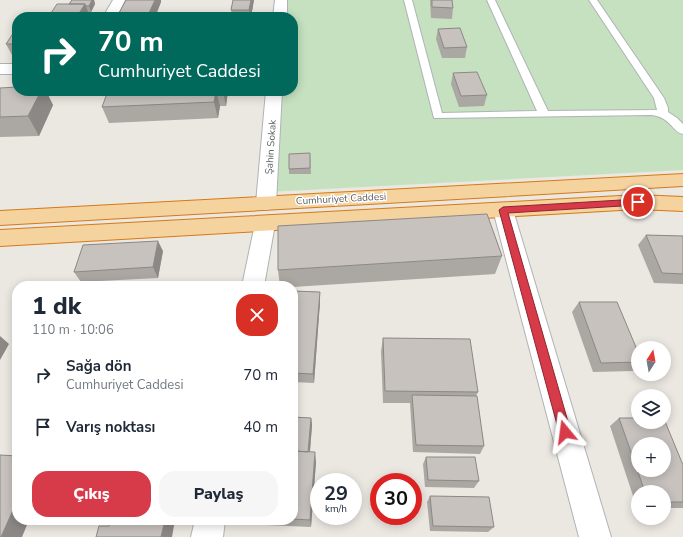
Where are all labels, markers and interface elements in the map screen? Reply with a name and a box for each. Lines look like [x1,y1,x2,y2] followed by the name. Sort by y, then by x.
[98,23,164,61] text: 70 m
[32,28,84,80] icon: right
[98,59,261,83] text: Cumhuriyet Caddesi
[262,118,280,175] street label: Şahin Sokak
[621,185,655,219] pin
[296,190,387,208] street label: Cumhuriyet Caddesi
[627,191,649,213] icon: arrive
[32,290,81,322] text: 1 dk
[236,294,278,336] button: close
[32,321,114,339] text: 110 m · 10:06
[631,341,671,381] north arrow
[631,341,671,525] map controls
[66,356,131,376] text: Sağa dön
[32,364,54,386] icon: right
[243,365,278,385] text: 70 m
[66,376,184,394] text: Cumhuriyet Caddesi
[631,389,671,429] button: layers
[544,411,586,453] position arrow
[32,416,54,438] icon: arrive
[66,417,155,437] text: Varış noktası
[243,417,278,437] text: 40 m
[631,437,671,477] button: +
[32,471,151,517] button: Çıkış
[159,471,278,517] button: Paylaş
[370,473,422,525] speed limit sign: 30
[324,480,348,507] text: 29
[631,485,671,525] button: −
[325,502,347,516] text: km/h

